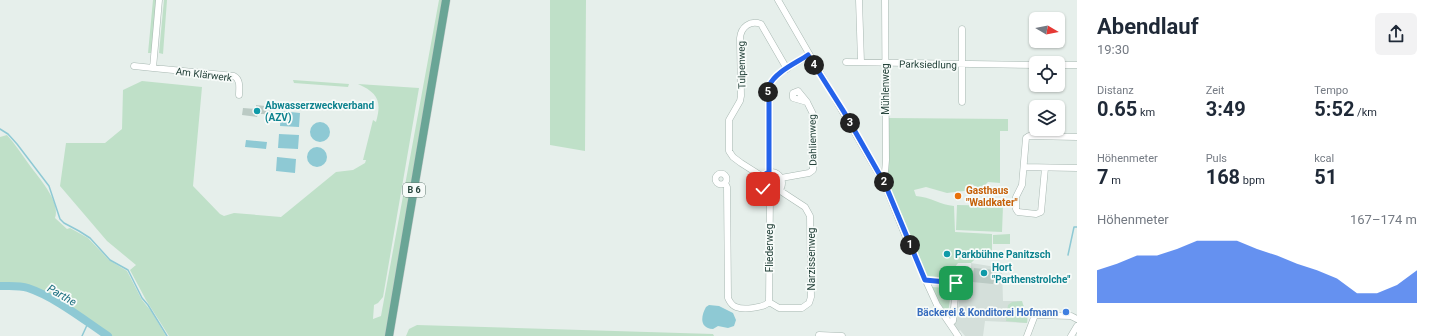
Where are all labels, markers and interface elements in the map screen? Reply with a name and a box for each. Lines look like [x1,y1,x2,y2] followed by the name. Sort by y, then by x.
[1029,12,1065,48] north arrow
[1029,12,1065,136] map controls
[1375,13,1417,55] button: share
[1097,14,1199,39] text: Abendlauf
[736,41,747,89] street label: Tulpenweg
[1097,42,1129,57] text: 19:30
[804,55,824,75] pin: 4
[1029,56,1065,92] button: locate
[811,58,817,71] text: 4
[899,58,957,71] street label: Parksiedlung
[880,63,891,115] street label: Mühlenweg
[175,66,234,84] street label: Am Klärwerk
[758,82,778,102] pin: 5
[1097,84,1134,97] text: Distanz
[1206,84,1224,97] text: Zeit
[1314,84,1348,97] text: Tempo
[765,85,771,98] text: 5
[1097,97,1137,121] text: 0.65
[1206,97,1246,121] text: 3:49
[1314,97,1354,121] text: 5:52
[265,100,374,124] place label: Abwasserzweckverband (AZV)
[1029,100,1065,136] button: layers
[252,106,262,116] marker: Abwasserzweckverband (AZV)
[1137,106,1155,119] text: km
[1354,106,1377,119] text: /km
[840,113,860,133] pin: 3
[807,114,818,166] street label: Dahlienweg
[847,116,853,129] text: 3
[1097,152,1158,165] text: Höhenmeter
[1206,152,1227,165] text: Puls
[1314,152,1334,165] text: kcal
[1097,165,1108,189] text: 7
[1206,165,1240,189] text: 168
[1314,165,1337,189] text: 51
[746,172,780,206] pin
[874,172,894,192] pin: 2
[1108,174,1121,187] text: m
[1240,174,1265,187] text: bpm
[881,175,887,188] text: 2
[752,178,774,200] icon: check
[403,183,425,197] road number: B 6
[966,185,1018,208] place label: Gasthaus "Waldkater"
[953,191,963,201] marker: Gasthaus "Waldkater"
[1097,212,1169,227] text: Höhenmeter
[1350,212,1417,227] text: 167–174 m
[764,224,775,272] street label: Fliederweg
[806,228,817,290] street label: Narzissenweg
[900,235,920,255] pin: 1
[907,238,913,251] text: 1
[942,249,952,259] marker: Parkbühne Panitzsch
[955,249,1051,260] place label: Parkbühne Panitzsch
[992,262,1070,285] place label: Hort "Parthenstrolche"
[939,266,973,300] pin
[979,268,989,278] marker: Hort "Parthenstrolche"
[945,272,967,294] icon: arrive
[45,282,79,309] water label: Parthe
[917,307,1058,318] place label: Bäckerei & Konditorei Hofmann
[1061,307,1071,317] marker: Bäckerei & Konditorei Hofmann

